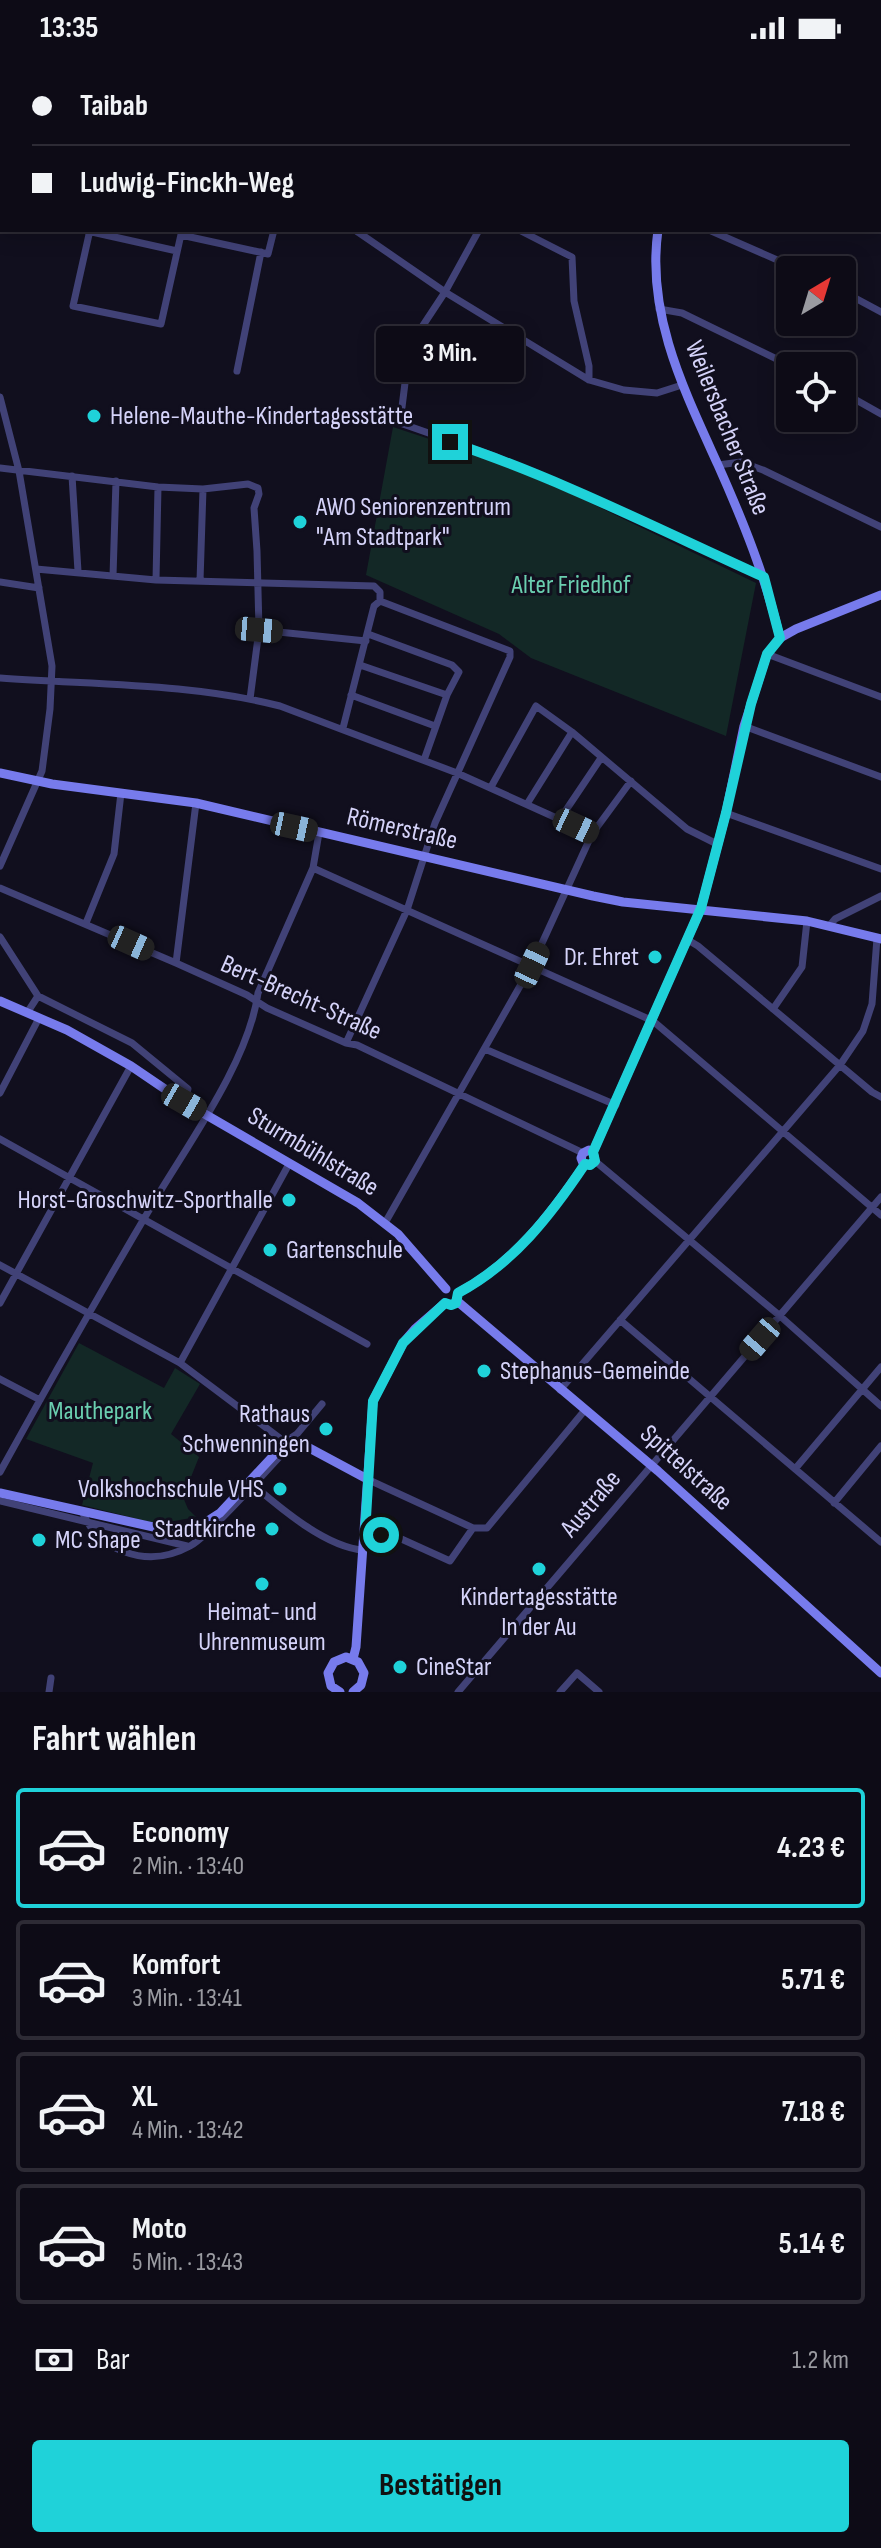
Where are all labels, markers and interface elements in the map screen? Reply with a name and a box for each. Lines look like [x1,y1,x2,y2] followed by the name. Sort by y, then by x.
[40,10,99,46] text: 13:35
[80,88,148,124] text: Taibab
[80,165,294,201] text: Ludwig-Finckh-Weg
[776,256,856,336] north arrow
[776,256,856,432] map controls
[376,326,524,382] callout: 3 Min.
[678,336,776,520] street label: Weilersbacher Straße
[423,338,477,369] text: 3 Min.
[776,352,856,432] button: locate
[110,401,413,432] place label: Helene-Mauthe-Kindertagesstätte
[85,407,103,425] marker: Helene-Mauthe-Kindertagesstätte
[432,424,468,460] route end
[315,492,511,553] place label: AWO Seniorenzentrum "Am Stadtpark"
[291,513,309,531] marker: AWO Seniorenzentrum "Am Stadtpark"
[511,570,631,601] park label: Alter Friedhof
[234,616,284,644] car
[344,801,460,857] street label: Römerstraße
[549,805,603,847] car
[268,810,320,844] car
[104,922,158,964] car
[511,938,553,992] car
[564,942,639,973] place label: Dr. Ehret
[646,948,664,966] marker: Dr. Ehret
[216,949,386,1047] street label: Bert-Brecht-Straße
[157,1080,211,1124] car
[242,1101,384,1203] street label: Sturmbühlstraße
[18,1185,273,1216] place label: Horst-Groschwitz-Sporthalle
[280,1191,298,1209] marker: Horst-Groschwitz-Sporthalle
[286,1235,403,1266] place label: Gartenschule
[261,1241,279,1259] marker: Gartenschule
[735,1313,785,1365] car
[500,1356,690,1387] place label: Stephanus-Gemeinde
[475,1362,493,1380] marker: Stephanus-Gemeinde
[48,1396,152,1427] park label: Mauthepark
[182,1399,310,1460] place label: Rathaus Schwenningen
[634,1419,738,1517] street label: Spittelstraße
[317,1420,335,1438] marker: Rathaus Schwenningen
[554,1464,628,1544] street label: Austraße
[78,1474,264,1505] place label: Volkshochschule VHS
[271,1480,289,1498] marker: Volkshochschule VHS
[154,1514,256,1545] place label: Stadtkirche
[363,1517,399,1553] route start
[263,1520,281,1538] marker: Stadtkirche
[55,1525,141,1556] place label: MC Shape
[30,1531,48,1549] marker: MC Shape
[530,1560,548,1578] marker: Kindertagesstätte In der Au
[253,1575,271,1593] marker: Heimat- und Uhrenmuseum
[460,1582,618,1643] place label: Kindertagesstätte In der Au
[198,1597,326,1658] place label: Heimat- und Uhrenmuseum
[416,1652,492,1683] place label: CineStar
[391,1658,409,1676] marker: CineStar
[32,1718,196,1761] text: Fahrt wählen
[36,1812,108,1884] icon: car
[132,1815,229,1851] text: Economy
[777,1830,845,1866] text: 4.23 €
[132,1851,244,1882] text: 2 Min. · 13:40
[36,1944,108,2016] icon: car
[132,1947,221,1983] text: Komfort
[781,1962,845,1998] text: 5.71 €
[132,1983,242,2014] text: 3 Min. · 13:41
[36,2076,108,2148] icon: car
[132,2079,158,2115] text: XL
[782,2094,845,2130] text: 7.18 €
[132,2115,243,2146] text: 4 Min. · 13:42
[36,2208,108,2280] icon: car
[132,2211,187,2247] text: Moto
[779,2226,845,2262] text: 5.14 €
[132,2247,243,2278] text: 5 Min. · 13:43
[32,2338,76,2382] icon: cash
[96,2342,130,2378] text: Bar
[792,2345,849,2376] text: 1.2 km
[32,2440,849,2532] button: Bestätigen

